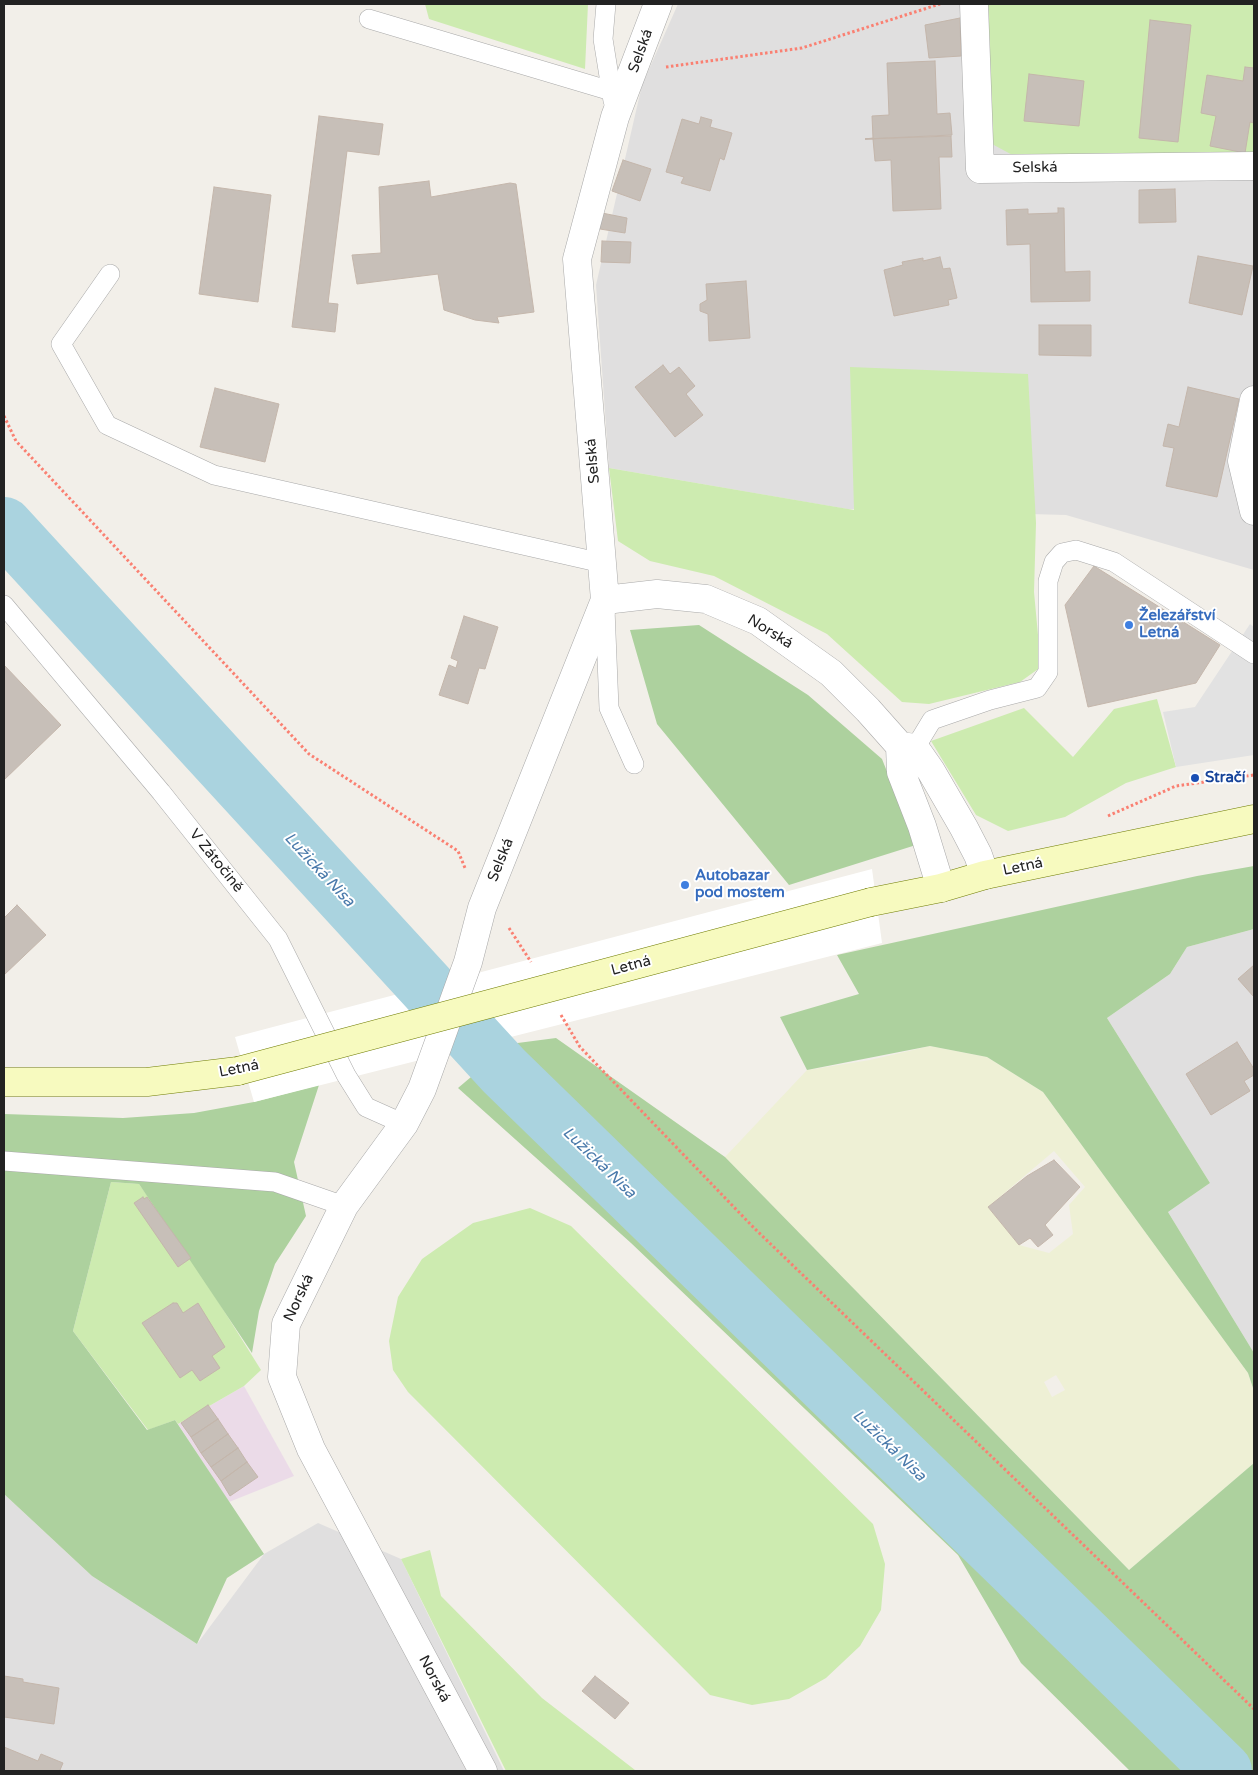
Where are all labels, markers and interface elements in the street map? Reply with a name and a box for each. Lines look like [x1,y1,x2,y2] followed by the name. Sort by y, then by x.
[625,27,657,75] street label: Selská
[1012,159,1058,177] street label: Selská
[582,438,604,484] street label: Selská
[1139,607,1215,642] place label: Železářství Letná
[744,611,796,653] street label: Norská
[1123,619,1135,631] marker: Železářství Letná
[1205,769,1246,787] place label: Stračí
[1189,772,1201,784] marker: Stračí
[185,826,247,896] street label: V Zátočině
[280,829,358,911] water label: Lužická Nisa
[484,836,518,884] street label: Selská
[1001,854,1045,880] street label: Letná
[695,867,785,902] place label: Autobazar pod mostem
[679,879,691,891] marker: Autobazar pod mostem
[609,952,653,980] street label: Letná
[217,1056,261,1082] street label: Letná
[558,1123,640,1203] water label: Lužická Nisa
[280,1271,318,1325] street label: Norská
[848,1406,930,1486] water label: Lužická Nisa
[414,1653,454,1705] street label: Norská

